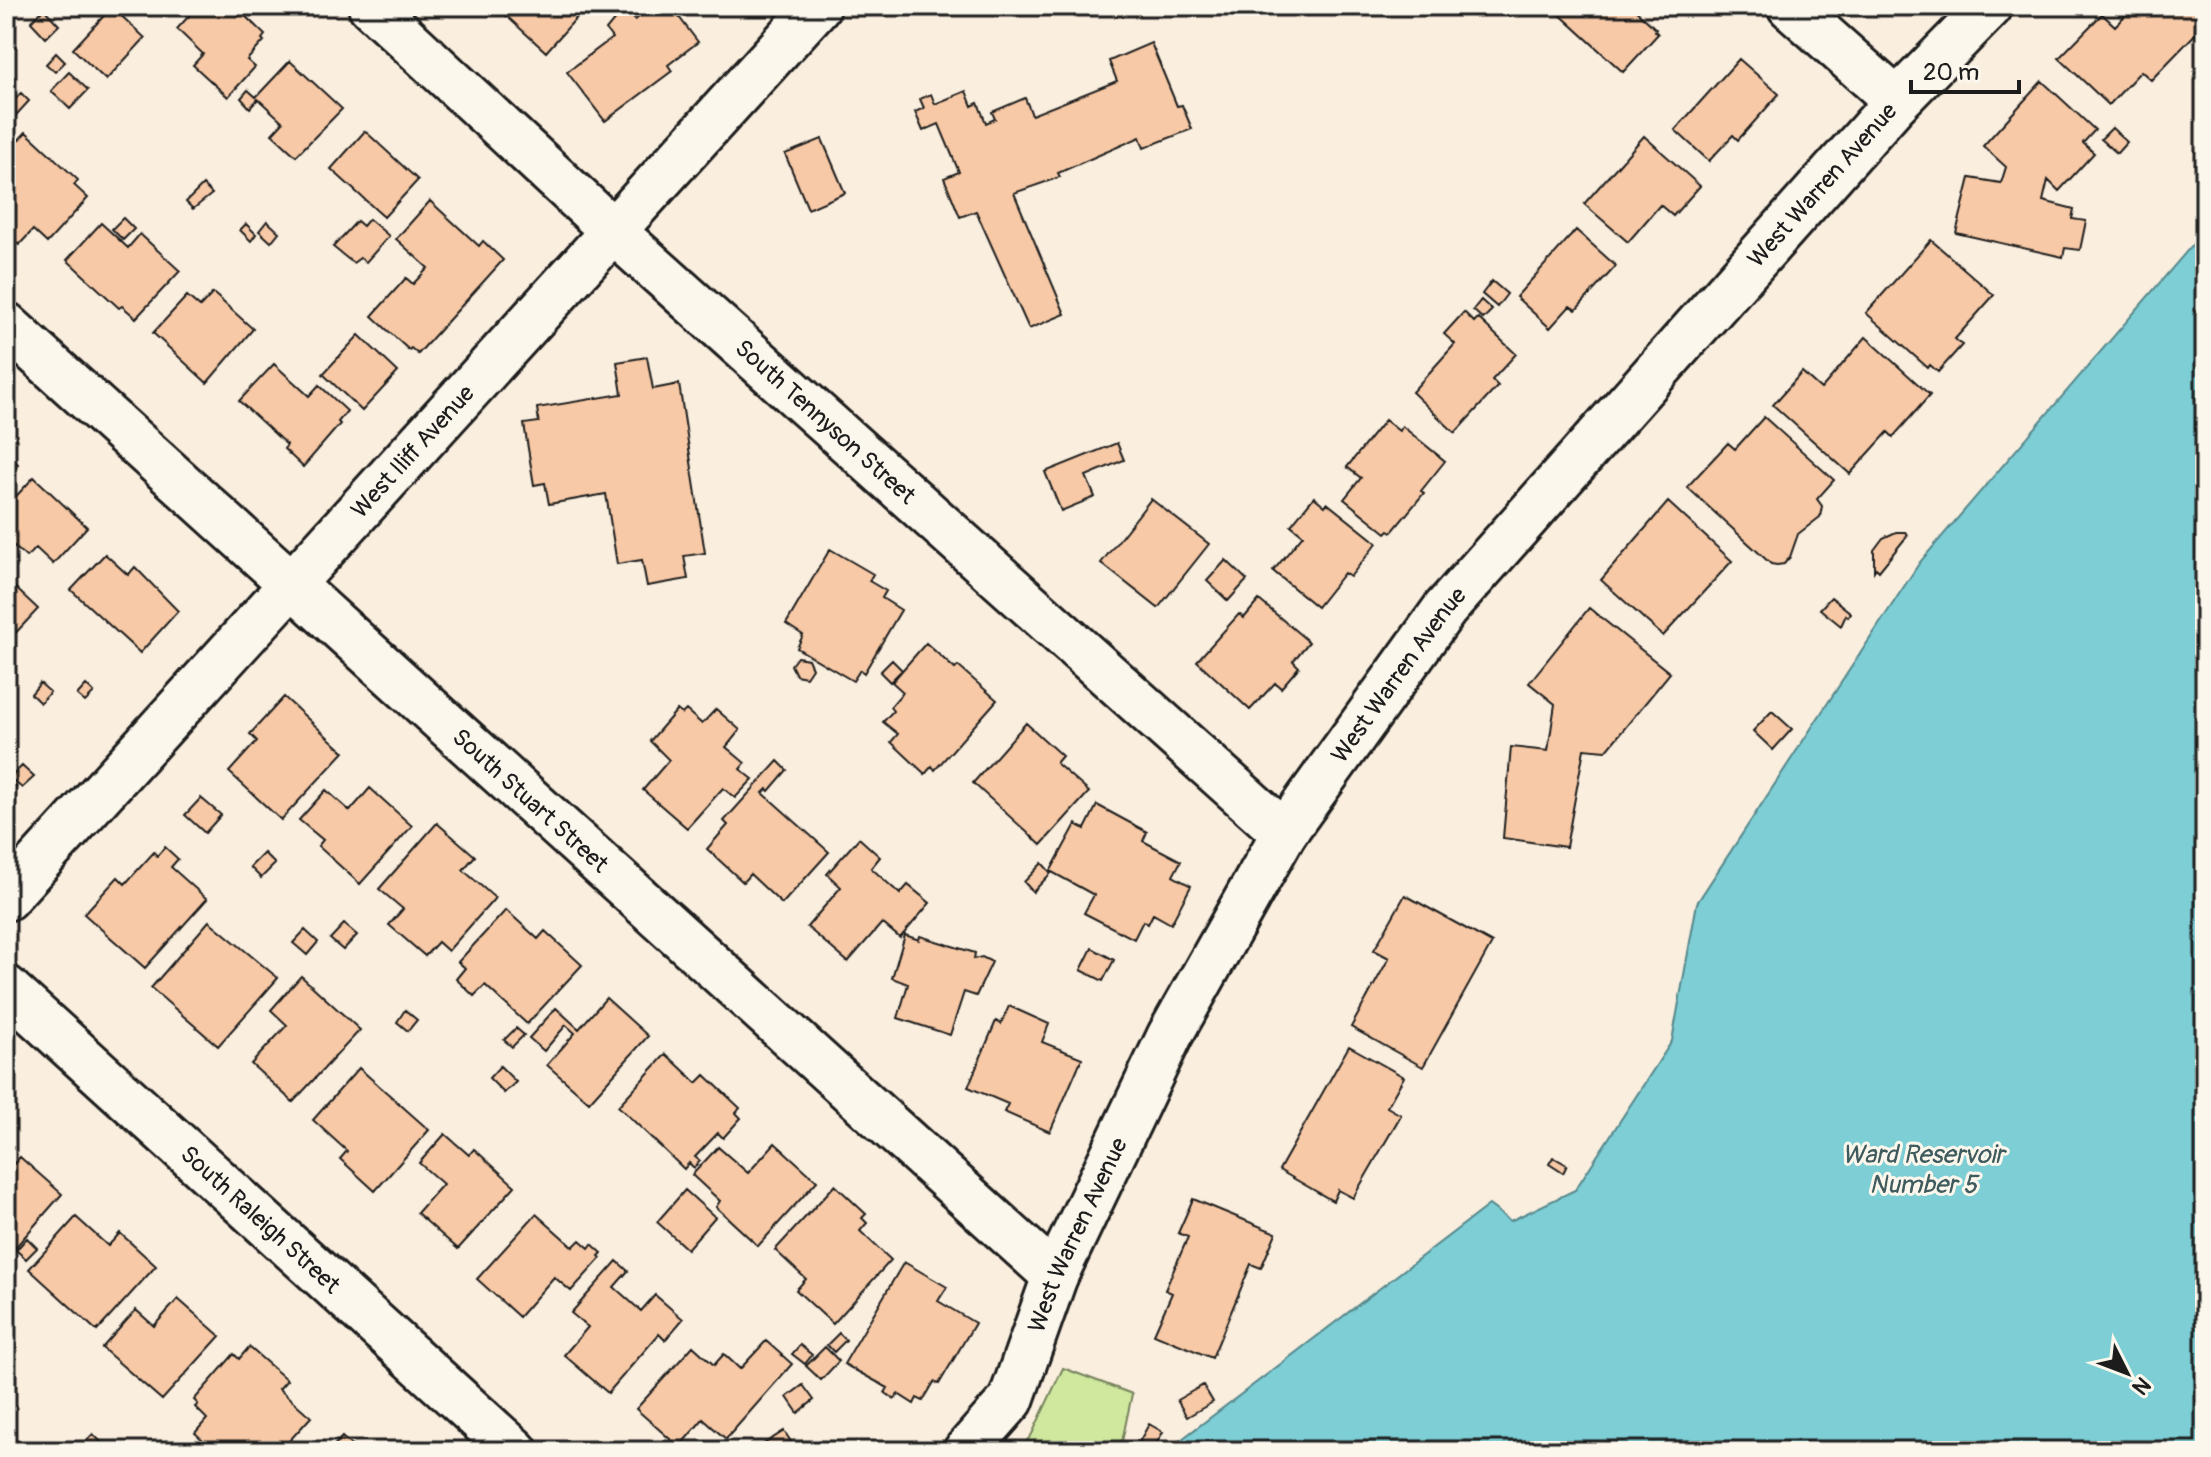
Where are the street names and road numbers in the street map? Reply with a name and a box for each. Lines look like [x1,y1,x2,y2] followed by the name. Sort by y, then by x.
[1742,97,1903,273] street label: West Warren Avenue
[729,333,922,510] street label: South Tennyson Street
[345,379,480,524] street label: West Iliff Avenue
[1325,581,1472,768] street label: West Warren Avenue
[446,722,615,879] street label: South Stuart Street
[1022,1133,1133,1336] street label: West Warren Avenue
[175,1139,347,1300] street label: South Raleigh Street

